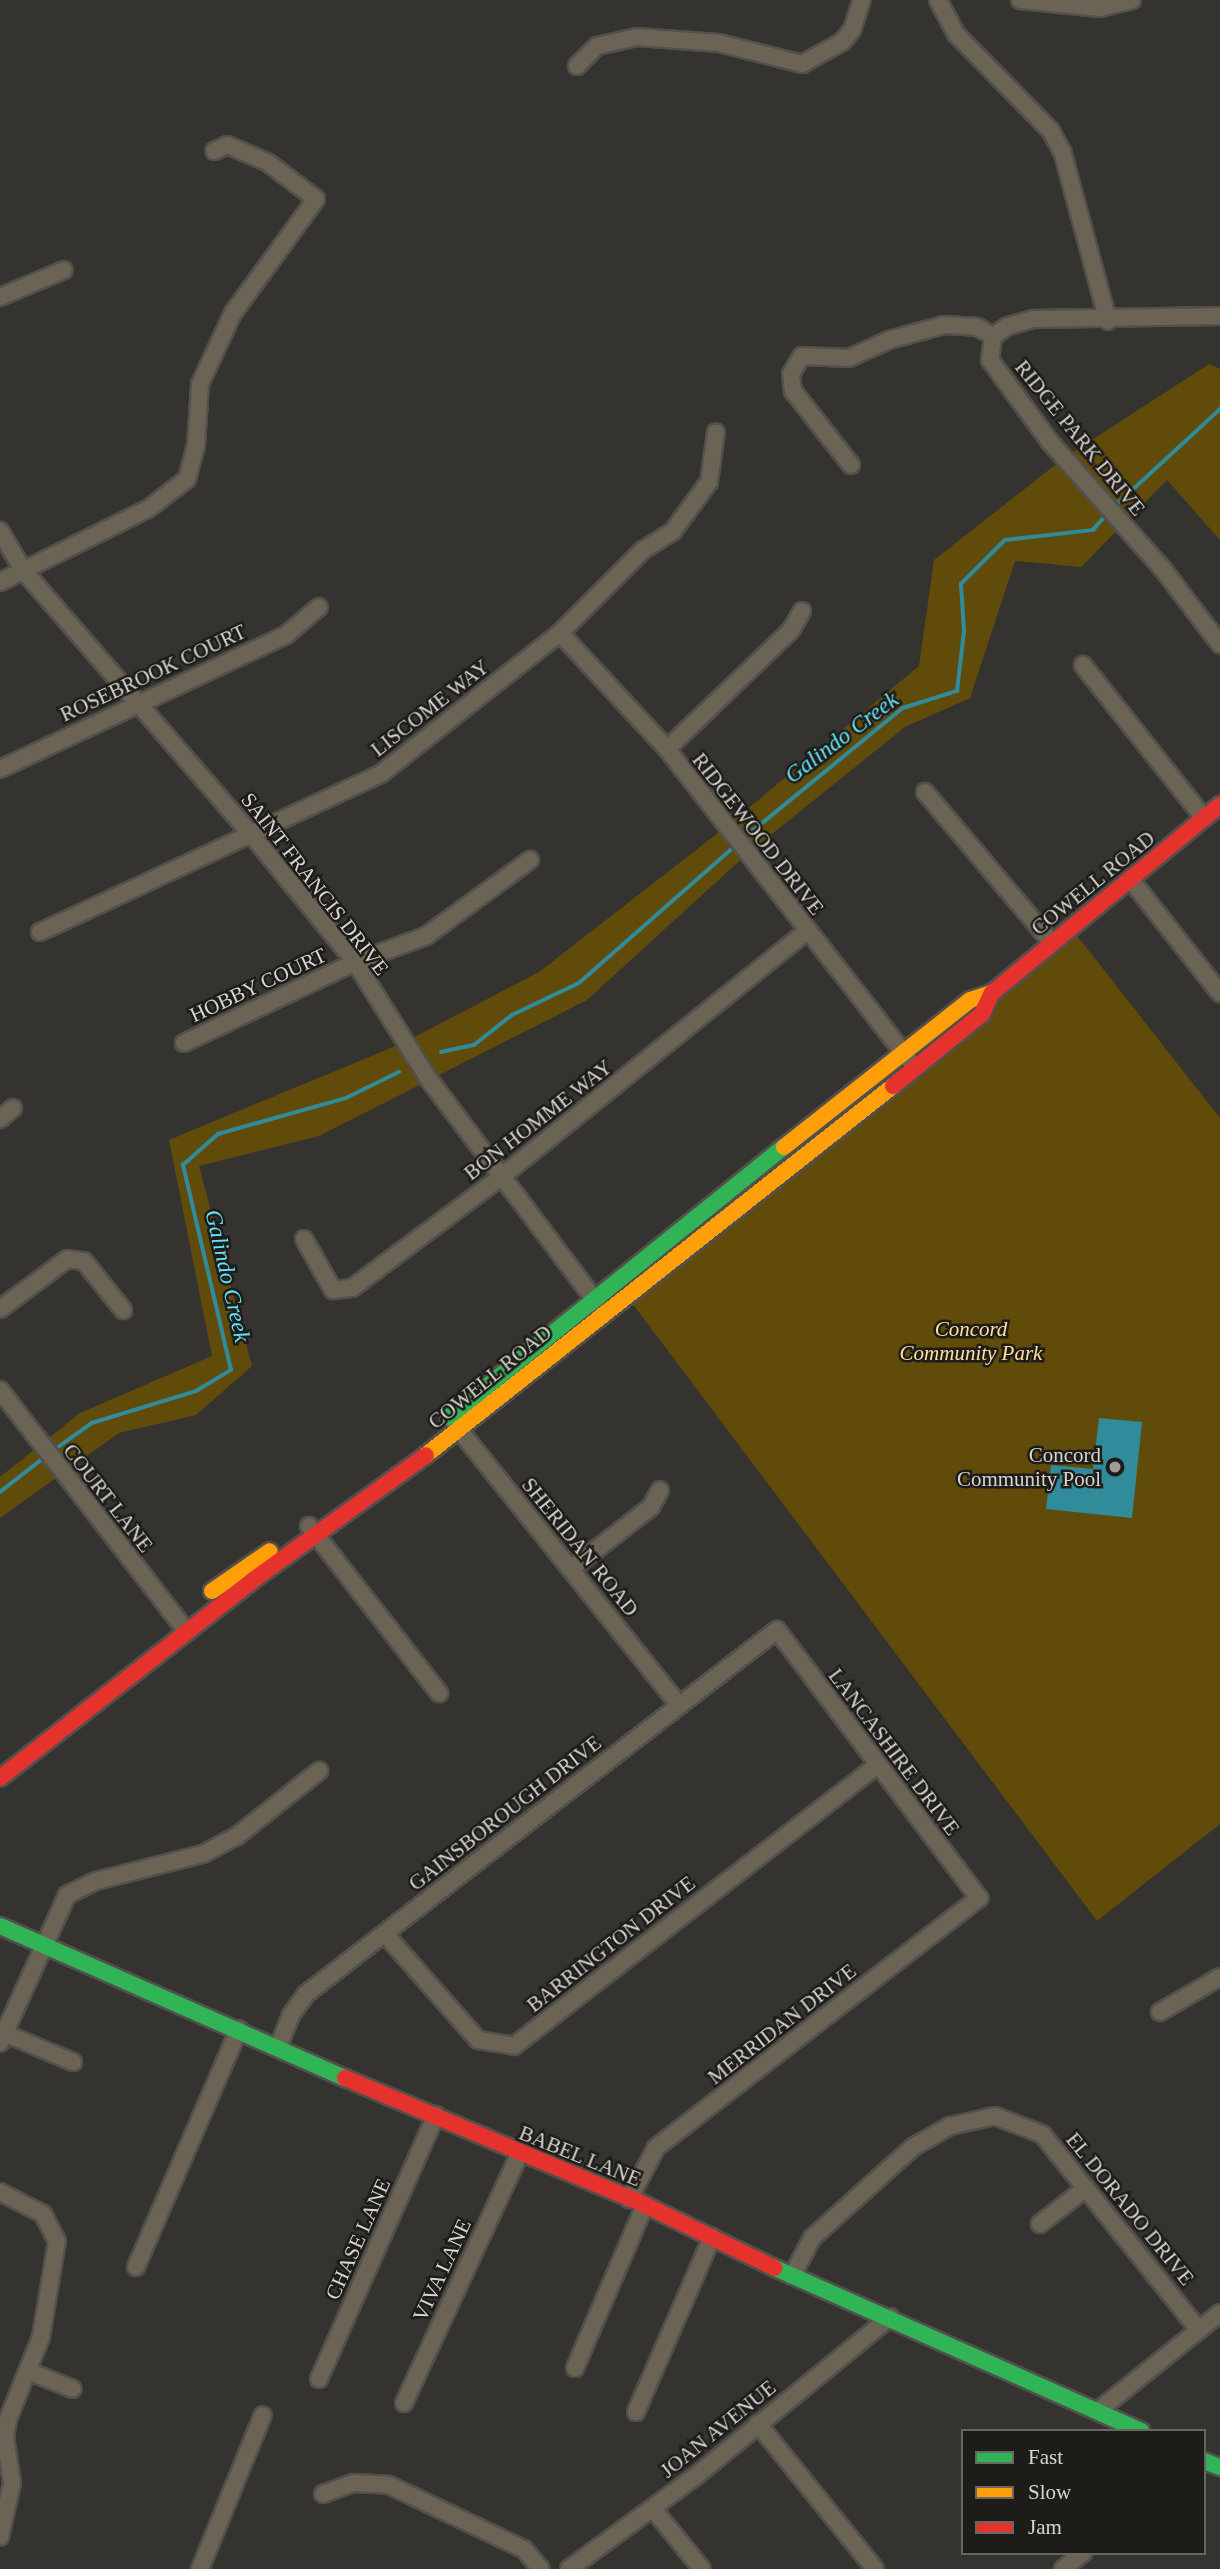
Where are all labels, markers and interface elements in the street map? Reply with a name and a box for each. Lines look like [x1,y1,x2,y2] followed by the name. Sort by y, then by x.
[1010,355,1150,521] street label: RIDGE PARK DRIVE
[56,619,250,727] street label: ROSEBROOK COURT
[366,654,494,762] street label: LISCOME WAY
[780,686,904,790] water label: Galindo Creek
[687,748,829,920] street label: RIDGEWOOD DRIVE
[236,788,394,980] street label: SAINT FRANCIS DRIVE
[1026,825,1160,941] street label: COWELL ROAD
[185,942,331,1028] street label: HOBBY COURT
[459,1054,617,1186] street label: BON HOMME WAY
[198,1207,256,1345] water label: Galindo Creek
[900,1316,1042,1366] park label: Concord Community Park
[423,1319,557,1435] street label: COWELL ROAD
[58,1439,158,1557] street label: COURT LANE
[957,1442,1101,1492] place label: Concord Community Pool
[1107,1459,1123,1475] marker: Concord Community Pool
[516,1473,644,1621] street label: SHERIDAN ROAD
[823,1664,965,1840] street label: LANCASHIRE DRIVE
[404,1730,606,1896] street label: GAINSBOROUGH DRIVE
[522,1870,700,2018] street label: BARRINGTON DRIVE
[703,1958,861,2090] street label: MERRIDAN DRIVE
[515,2120,645,2192] street label: BABEL LANE
[1060,2127,1200,2291] street label: EL DORADO DRIVE
[320,2174,396,2304] street label: CHASE LANE
[407,2214,477,2326] street label: VIVA LANE
[655,2374,781,2484] street label: JOAN AVENUE
[961,2429,1206,2555] legend
[1028,2445,1063,2469] text: Fast
[1028,2480,1071,2504] text: Slow
[1028,2515,1062,2539] text: Jam

